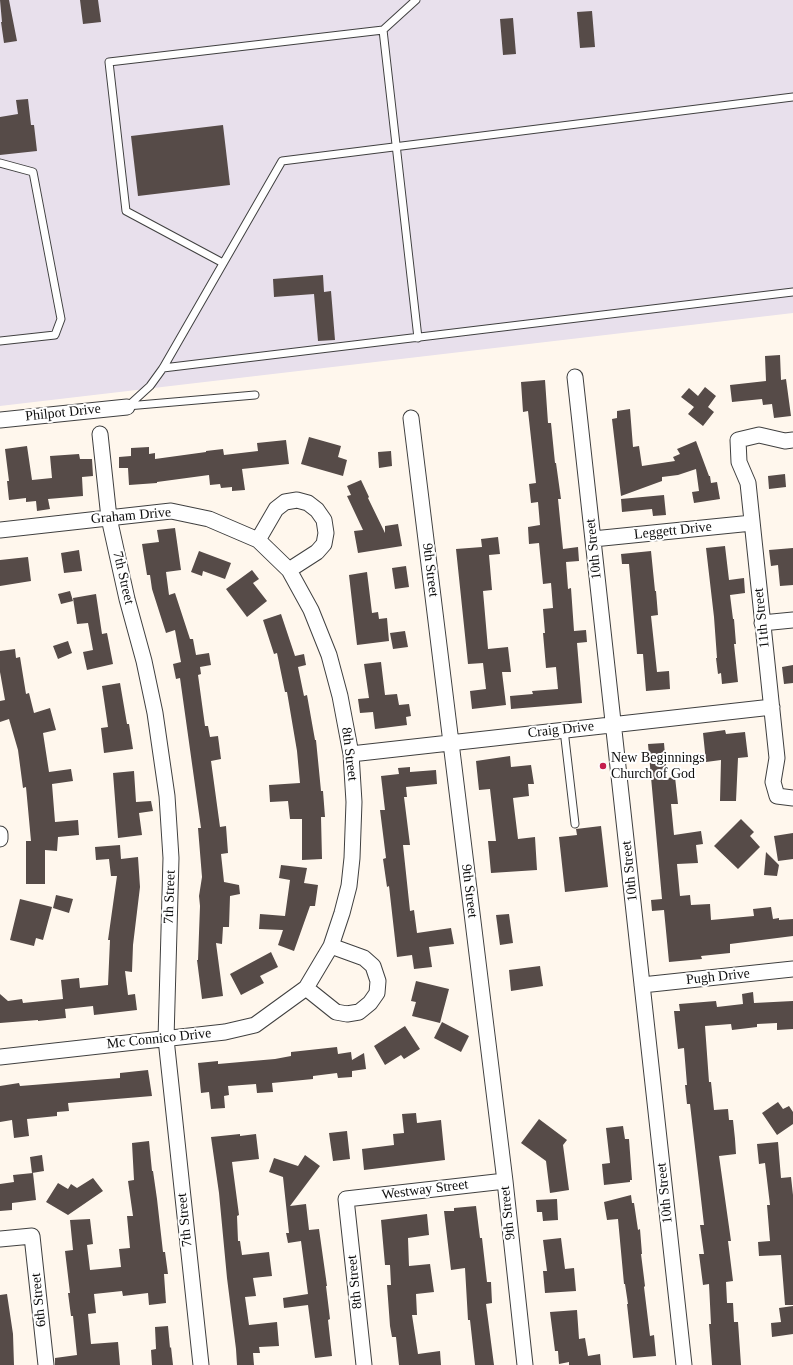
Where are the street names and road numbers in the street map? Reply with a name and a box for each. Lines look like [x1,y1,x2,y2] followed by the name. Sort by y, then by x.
[24,401,102,425] street label: Philpot Drive
[90,504,172,528] street label: Graham Drive
[582,518,606,580] street label: 10th Street
[633,519,713,543] street label: Leggett Drive
[418,542,442,598] street label: 9th Street
[109,550,137,606] street label: 7th Street
[750,587,774,649] street label: 11th Street
[527,718,595,742] street label: Craig Drive
[337,726,361,782] street label: 8th Street
[618,840,642,902] street label: 10th Street
[457,863,481,919] street label: 9th Street
[161,870,179,924] street label: 7th Street
[685,965,751,989] street label: Pugh Drive
[106,1025,212,1053] street label: Mc Connico Drive
[653,1162,677,1224] street label: 10th Street
[381,1176,469,1204] street label: Westway Street
[497,1185,519,1241] street label: 9th Street
[174,1192,196,1248] street label: 7th Street
[344,1254,366,1310] street label: 8th Street
[28,1272,50,1328] street label: 6th Street

